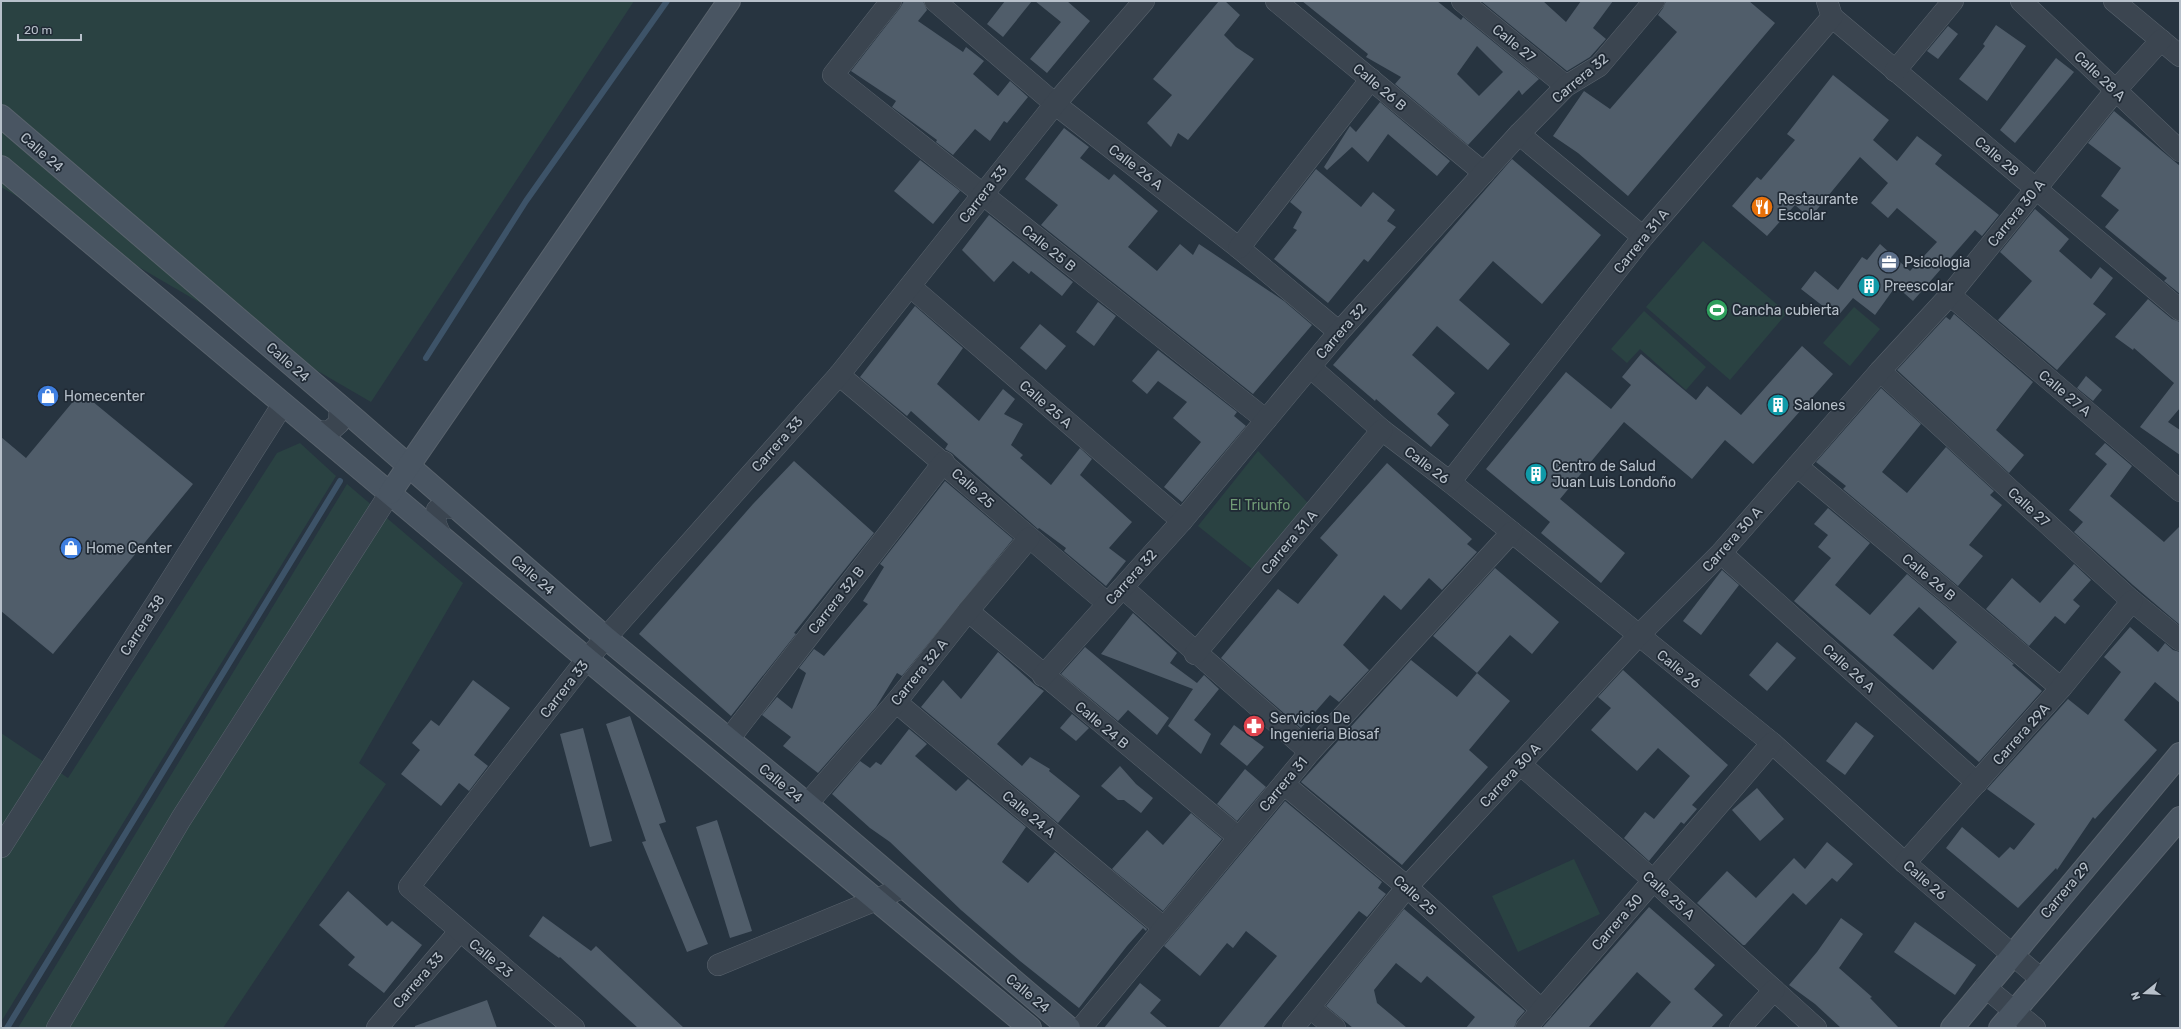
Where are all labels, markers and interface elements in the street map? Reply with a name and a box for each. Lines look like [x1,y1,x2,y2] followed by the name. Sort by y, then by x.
[18,16,81,42] scale bar
[1489,21,1539,66] street label: Calle 27
[24,23,52,37] text: 20 m
[2070,48,2129,105] street label: Calle 28 A
[1549,50,1612,107] street label: Carrera 32
[1349,60,1410,115] street label: Calle 26 B
[17,129,67,176] street label: Calle 24
[1971,133,2022,180] street label: Calle 28
[1105,141,1167,194] street label: Calle 26 A
[956,162,1011,227] street label: Carrera 33
[1984,176,2049,250] street label: Carrera 30 A
[1778,191,1858,224] place label: Restaurante Escolar
[1749,194,1775,220] restaurant icon: Restaurante Escolar
[1610,205,1673,277] street label: Carrera 31 A
[1018,222,1079,275] street label: Calle 25 B
[1876,249,1902,275] office icon: Psicologia
[1904,254,1970,271] place label: Psicologia
[1856,273,1882,299] building icon: Preescolar
[1884,278,1954,295] place label: Preescolar
[1704,297,1730,323] sports icon: Cancha cubierta
[1313,300,1370,363] street label: Carrera 32
[1732,302,1839,319] place label: Cancha cubierta
[263,339,313,386] street label: Calle 24
[2035,367,2095,421] street label: Calle 27 A
[1016,377,1076,432] street label: Calle 25 A
[35,383,61,409] shop icon: Homecenter
[64,388,146,405] place label: Homecenter
[1765,392,1791,418] building icon: Salones
[1794,397,1845,414] place label: Salones
[748,413,807,476] street label: Carrera 33
[1401,443,1452,488] street label: Calle 26
[1552,458,1676,491] place label: Centro de Salud Juan Luis Londoño
[1523,461,1549,487] building icon: Centro de Salud Juan Luis Londoño
[948,465,998,512] street label: Calle 25
[2004,484,2053,531] street label: Calle 27
[1230,497,1290,514] park label: El Triunfo
[1699,503,1766,575] street label: Carrera 30 A
[1258,506,1321,578] street label: Carrera 31 A
[58,535,84,561] shop icon: Home Center
[86,540,173,557] place label: Home Center
[1102,546,1161,608] street label: Carrera 32
[1898,550,1959,605] street label: Calle 26 B
[508,552,558,599] street label: Calle 24
[805,563,868,638] street label: Carrera 32 B
[116,592,168,659] street label: Carrera 38
[887,635,952,709] street label: Carrera 32 A
[1819,641,1879,697] street label: Calle 26 A
[1653,646,1704,692] street label: Calle 26
[537,657,592,722] street label: Carrera 33
[1071,698,1132,753] street label: Calle 24 B
[1989,700,2054,769] street label: Carrera 29A
[1270,710,1380,743] place label: Servicios De Ingenieria Biosaf
[1241,713,1267,739] pharmacy icon: Servicios De Ingenieria Biosaf
[1476,739,1545,811] street label: Carrera 30 A
[1256,754,1311,815] street label: Carrera 31
[755,760,806,807] street label: Calle 24
[999,787,1059,842] street label: Calle 24 A
[1900,857,1950,904] street label: Calle 26
[2037,859,2094,922] street label: Carrera 29
[1639,868,1699,924] street label: Calle 25 A
[1390,872,1440,919] street label: Calle 25
[1588,891,1647,954] street label: Carrera 30
[465,935,516,982] street label: Calle 23
[389,949,447,1012] street label: Carrera 33
[1002,970,1053,1017] street label: Calle 24
[2125,973,2165,1013] north arrow
[2129,990,2143,1002] text: N

